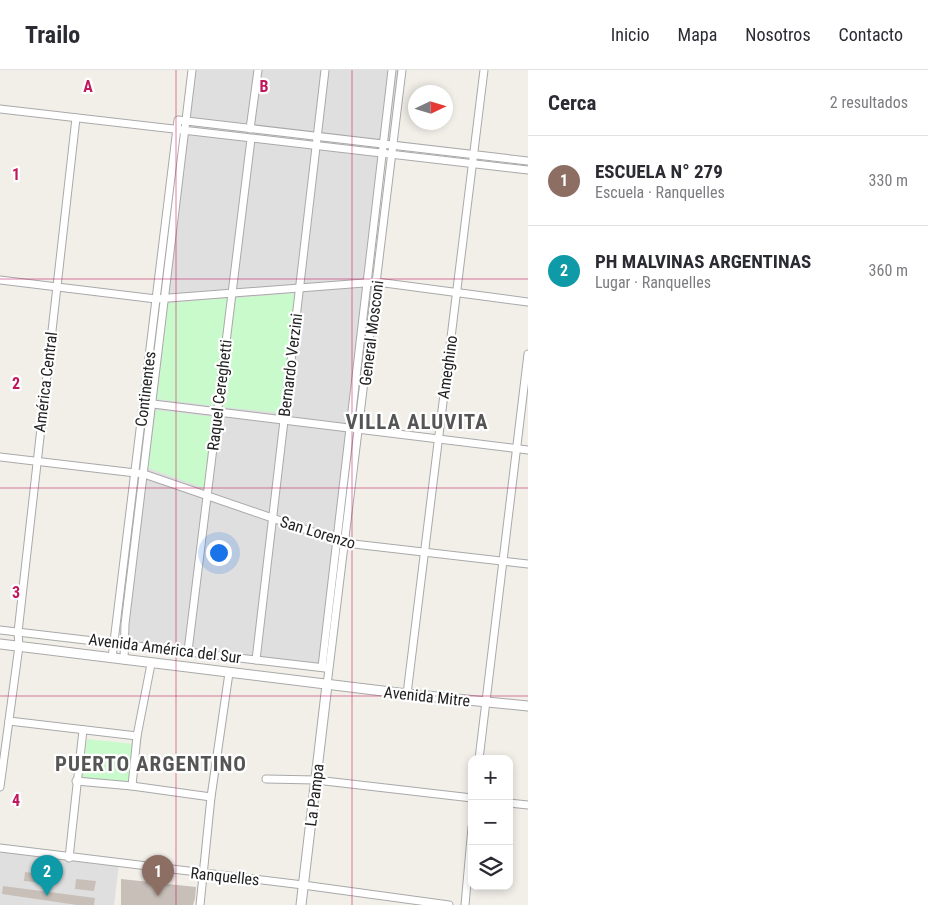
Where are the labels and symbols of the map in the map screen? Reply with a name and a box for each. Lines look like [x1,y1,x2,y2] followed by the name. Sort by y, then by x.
[83,77,93,96] text: A
[260,77,269,96] text: B
[408,85,453,130] north arrow
[12,165,20,184] text: 1
[356,279,387,387] street label: General Mosconi
[275,312,306,418] street label: Bernardo Verzini
[30,331,61,433] street label: América Central
[434,334,461,400] street label: Ameghino
[203,338,236,452] street label: Raquel Cereghetti
[131,350,160,428] street label: Continentes
[12,374,20,393] text: 2
[345,410,489,434] district label: VILLA ALUVITA
[278,512,358,553] street label: San Lorenzo
[206,540,232,566] your location
[12,583,20,602] text: 3
[88,630,242,667] street label: Avenida América del Sur
[383,683,471,710] street label: Avenida Mitre
[55,752,247,776] district label: PUERTO ARGENTINO
[301,763,328,827] street label: La Pampa
[12,791,20,810] text: 4
[31,855,63,896] pin: 2
[142,855,174,896] pin: 1
[189,863,260,890] street label: Ranquelles

